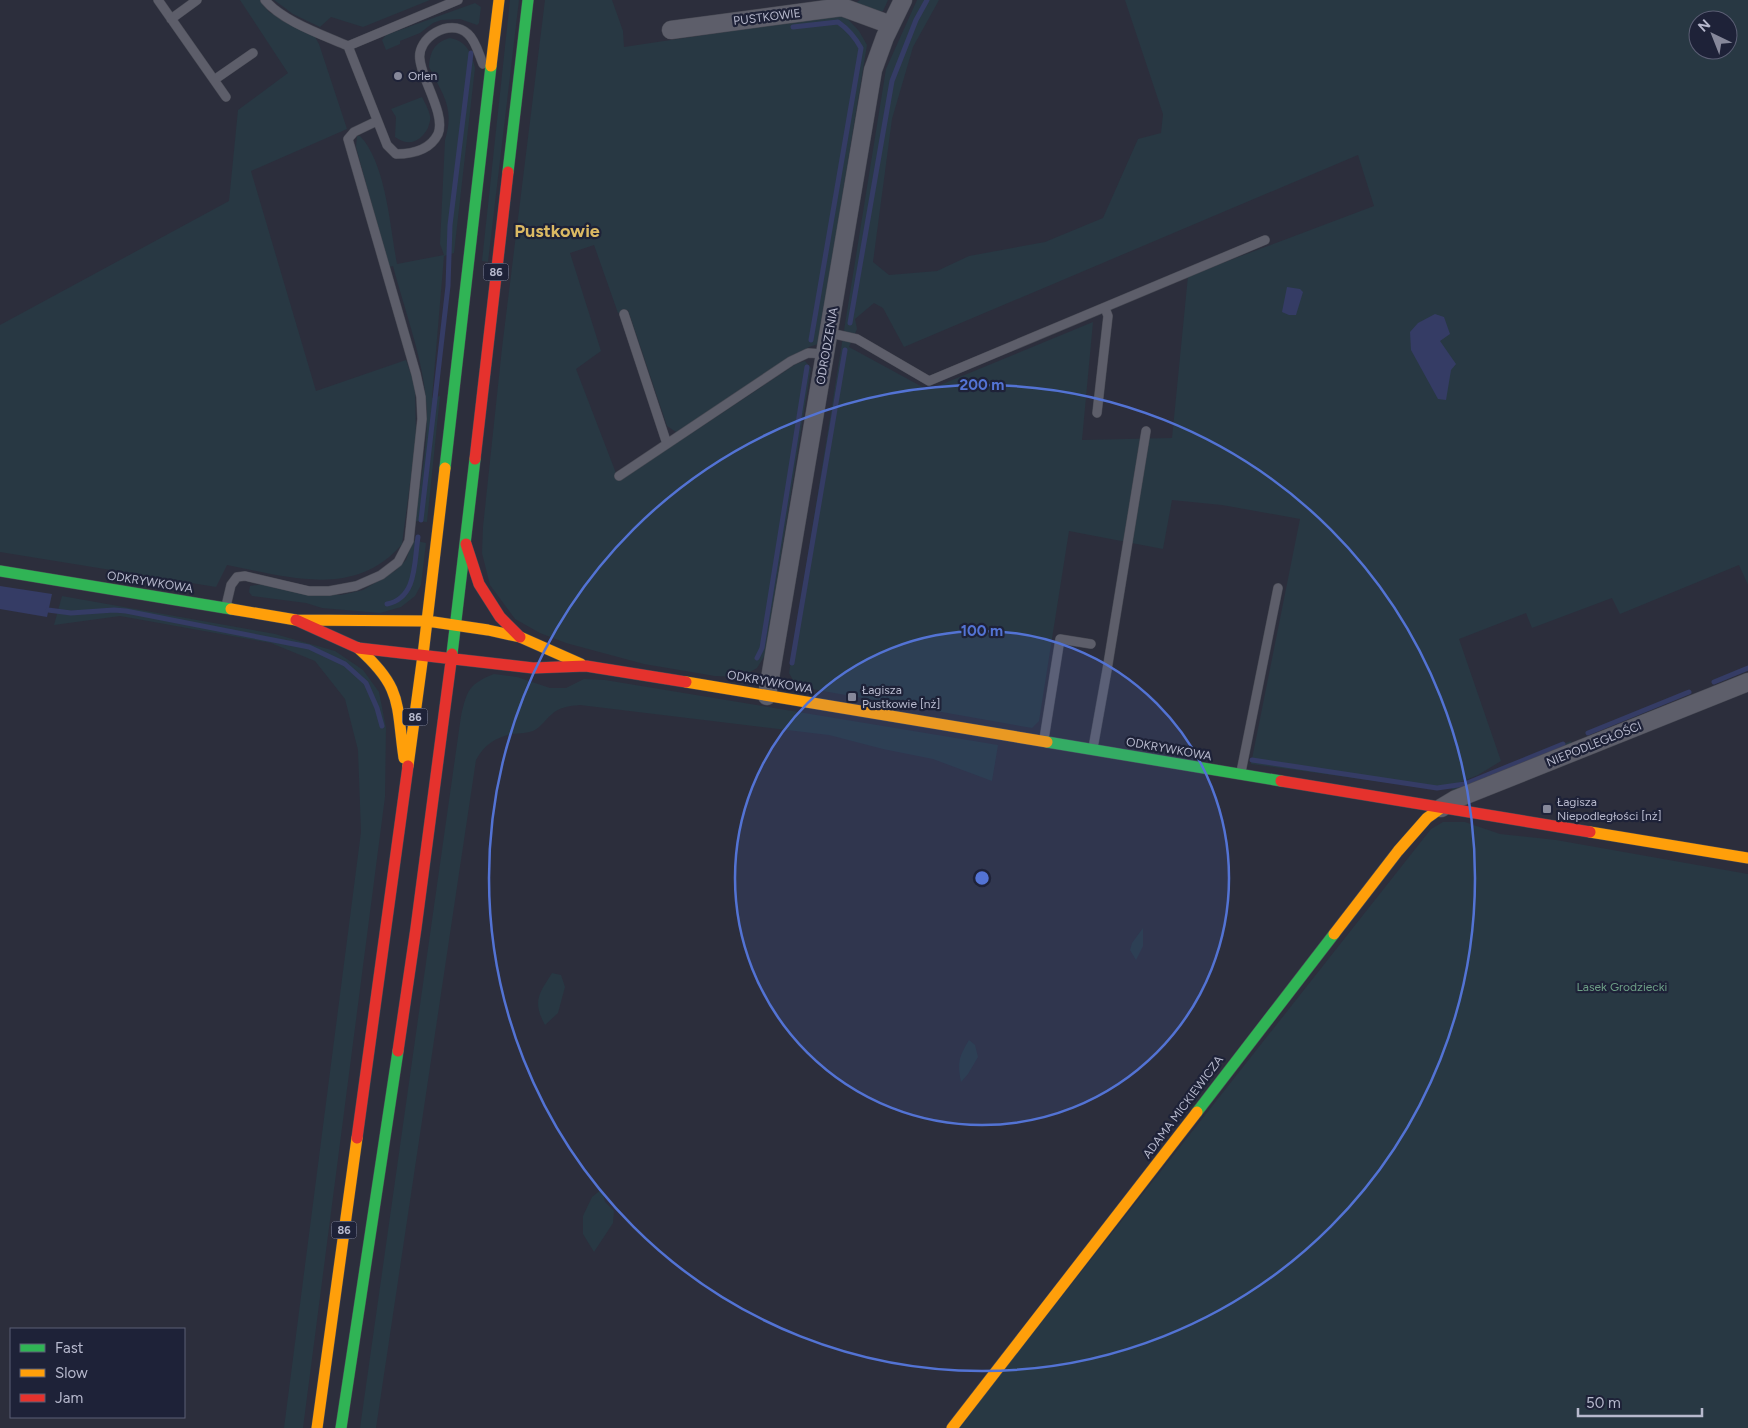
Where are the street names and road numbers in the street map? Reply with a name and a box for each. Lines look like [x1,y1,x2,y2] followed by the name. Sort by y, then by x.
[732,6,802,28] street label: PUSTKOWIE
[484,264,508,280] road number: 86
[813,306,841,386] street label: ODRODZENIA
[106,568,194,596] street label: ODKRYWKOWA
[726,668,814,696] street label: ODKRYWKOWA
[402,709,428,726] road number: 86
[1544,719,1644,769] street label: NIEPODLEGŁOŚCI
[1125,735,1213,763] street label: ODKRYWKOWA
[1140,1053,1226,1161] street label: ADAMA MICKIEWICZA
[332,1222,356,1238] road number: 86

